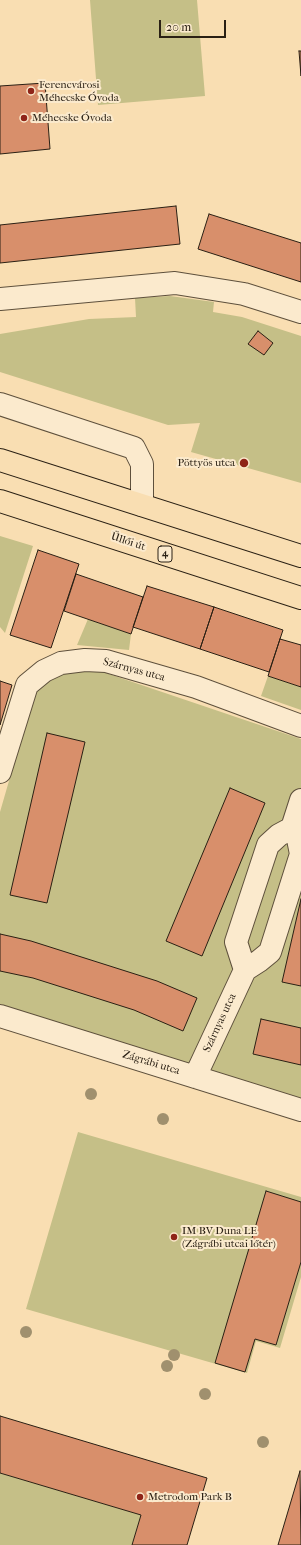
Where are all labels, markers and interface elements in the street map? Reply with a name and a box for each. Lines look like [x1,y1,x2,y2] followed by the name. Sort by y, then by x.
[161,12,228,38] scale bar
[166,20,191,34] text: 20 m
[39,78,119,104] place label: Ferencvárosi Méhecske Óvoda
[26,86,36,96] marker: Ferencvárosi Méhecske Óvoda
[32,111,112,125] place label: Méhecske Óvoda
[19,113,29,123] marker: Méhecske Óvoda
[177,456,235,470] place label: Pöttyös utca
[238,457,250,469] marker: Pöttyös utca
[109,530,147,554] street label: Üllői út
[158,546,172,562] road number: 4
[102,655,166,685] street label: Szárnyas utca
[201,991,239,1055] street label: Szárnyas utca
[121,1048,181,1078] street label: Zágrábi utca
[182,1224,276,1250] place label: IM BV Duna LE (Zágrábi utcai lőtér)
[169,1232,179,1242] marker: IM BV Duna LE (Zágrábi utcai lőtér)
[148,1490,232,1504] place label: Metrodom Park B
[135,1492,145,1502] marker: Metrodom Park B

